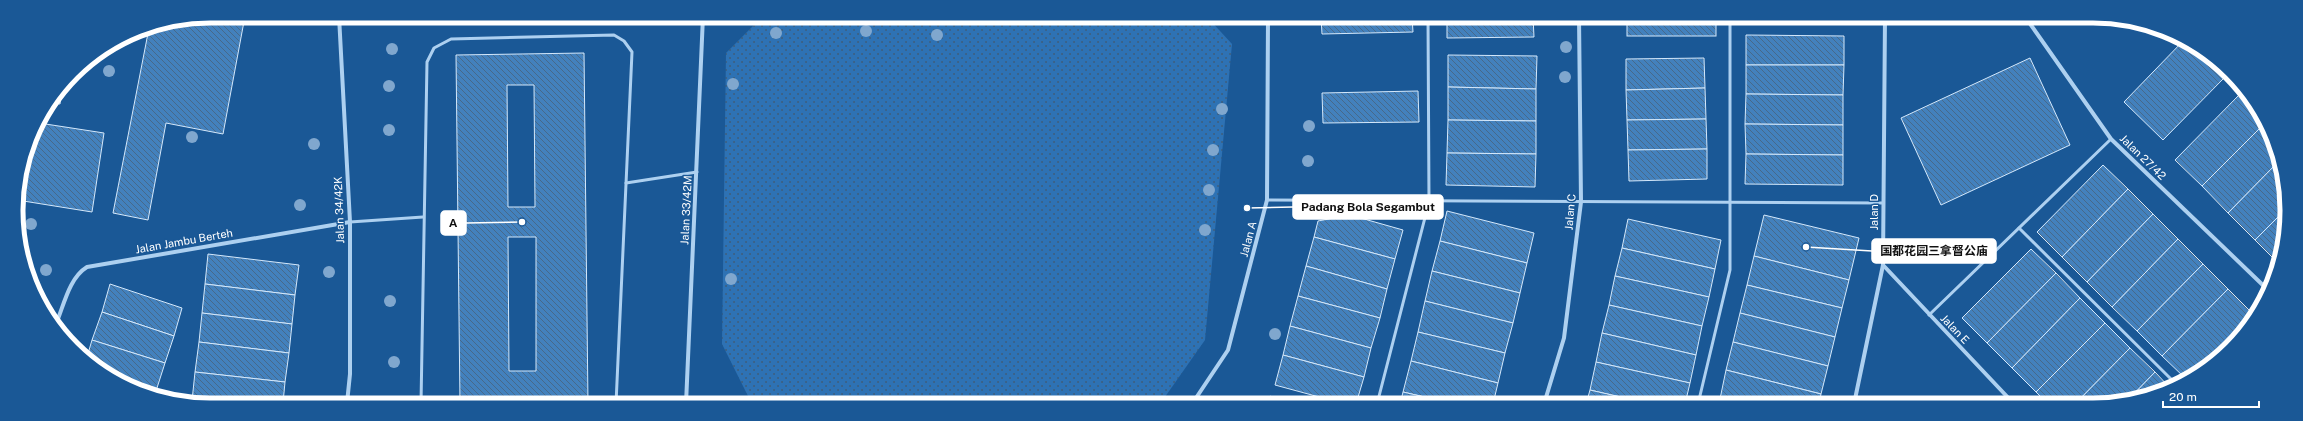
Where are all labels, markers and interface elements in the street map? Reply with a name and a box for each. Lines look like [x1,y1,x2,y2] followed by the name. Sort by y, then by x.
[2118,132,2169,182] street label: Jalan 27/42
[678,175,694,245] street label: Jalan 33/42M
[332,176,346,244] street label: Jalan 34/42K
[1562,193,1578,231] street label: Jalan C
[1868,193,1880,230] street label: Jalan D
[1293,195,1443,219] callout: Padang Bola Segambut
[1301,200,1435,214] text: Padang Bola Segambut
[441,211,466,235] callout: A
[449,216,458,230] text: A
[1237,220,1259,258] street label: Jalan A
[134,227,234,255] street label: Jalan Jambu Berteh
[1872,239,1996,263] callout: 国都花园三拿督公庙
[1880,244,1988,258] text: 国都花园三拿督公庙
[1938,312,1972,346] street label: Jalan E
[2163,383,2259,409] scale bar
[2169,390,2197,404] text: 20 m

